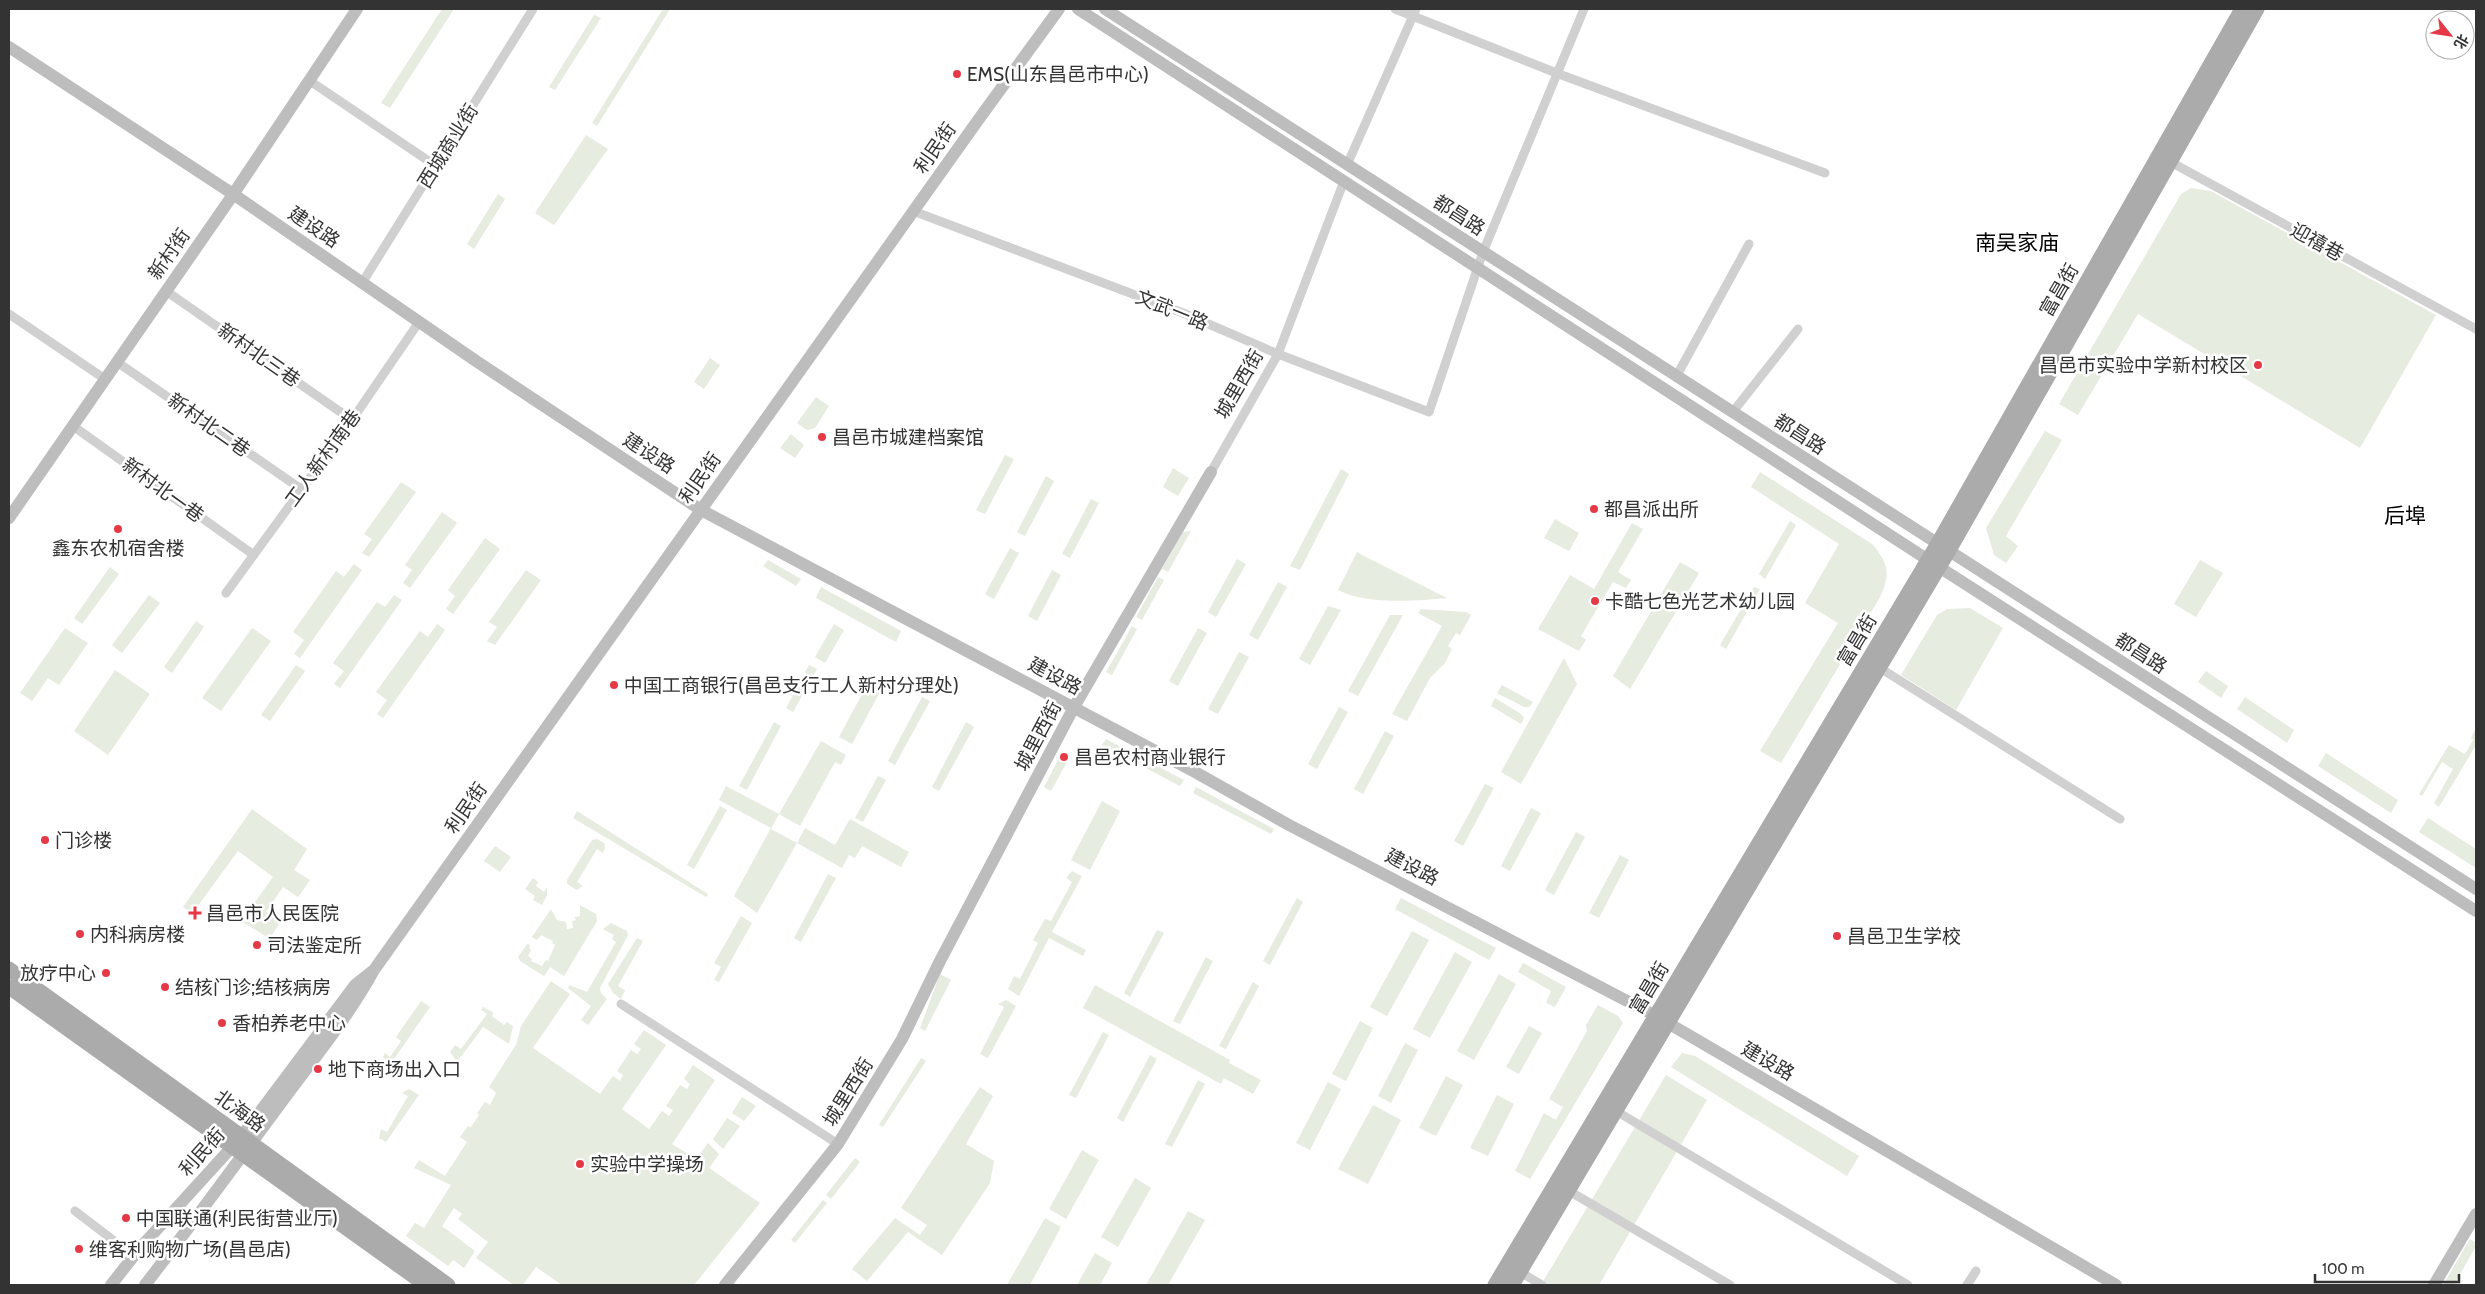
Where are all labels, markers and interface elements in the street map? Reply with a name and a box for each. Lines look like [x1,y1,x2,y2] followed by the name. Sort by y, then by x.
[2425,10,2475,60] north arrow
[2450,31,2473,52] text: 北
[967,63,1149,86] place label: EMS(山东昌邑市中心)
[951,68,963,80] marker: EMS(山东昌邑市中心)
[413,100,483,192] street label: 西城商业街
[909,118,961,178] street label: 利民街
[1429,190,1489,240] street label: 都昌路
[284,202,344,252] street label: 建设路
[2286,218,2348,266] street label: 迎禧巷
[143,224,195,284] street label: 新村街
[1975,230,2059,255] district label: 南吴家庙
[2035,260,2083,320] street label: 富昌街
[1132,285,1212,335] street label: 文武一路
[213,318,305,392] street label: 新村北三巷
[1210,345,1268,423] street label: 城里西街
[2039,354,2248,377] place label: 昌邑市实验中学新村校区
[2252,359,2264,371] marker: 昌邑市实验中学新村校区
[163,388,255,462] street label: 新村北二巷
[280,405,366,511] street label: 工人新村南巷
[1770,409,1830,459] street label: 都昌路
[832,426,984,449] place label: 昌邑市城建档案馆
[619,428,679,478] street label: 建设路
[816,431,828,443] marker: 昌邑市城建档案馆
[674,448,726,508] street label: 利民街
[118,453,208,527] street label: 新村北一巷
[1604,498,1699,521] place label: 都昌派出所
[1588,503,1600,515] marker: 都昌派出所
[2384,503,2426,528] district label: 后埠
[112,523,124,535] marker: 鑫东农机宿舍楼
[51,537,185,560] place label: 鑫东农机宿舍楼
[1605,590,1795,613] place label: 卡酷七色光艺术幼儿园
[1589,595,1601,607] marker: 卡酷七色光艺术幼儿园
[1832,610,1882,670] street label: 富昌街
[2111,628,2171,678] street label: 都昌路
[1024,652,1086,700] street label: 建设路
[624,674,959,697] place label: 中国工商银行(昌邑支行工人新村分理处)
[608,679,620,691] marker: 中国工商银行(昌邑支行工人新村分理处)
[1010,697,1066,775] street label: 城里西街
[1074,746,1226,769] place label: 昌邑农村商业银行
[1058,751,1070,763] marker: 昌邑农村商业银行
[440,778,492,838] street label: 利民街
[55,829,112,852] place label: 门诊楼
[39,834,51,846] marker: 门诊楼
[1381,844,1443,890] street label: 建设路
[206,902,339,925] place label: 昌邑市人民医院
[188,906,202,920] marker: 昌邑市人民医院
[90,923,185,946] place label: 内科病房楼
[1847,925,1961,948] place label: 昌邑卫生学校
[74,928,86,940] marker: 内科病房楼
[1831,930,1843,942] marker: 昌邑卫生学校
[267,934,362,957] place label: 司法鉴定所
[251,939,263,951] marker: 司法鉴定所
[1624,958,1674,1018] street label: 富昌街
[20,962,96,985] place label: 放疗中心
[100,967,112,979] marker: 放疗中心
[175,976,331,999] place label: 结核门诊;结核病房
[159,981,171,993] marker: 结核门诊;结核病房
[232,1012,346,1035] place label: 香柏养老中心
[216,1017,228,1029] marker: 香柏养老中心
[1738,1037,1798,1085] street label: 建设路
[818,1054,878,1130] street label: 城里西街
[328,1058,461,1081] place label: 地下商场出入口
[312,1063,324,1075] marker: 地下商场出入口
[210,1085,270,1137] street label: 北海路
[174,1123,230,1181] street label: 利民街
[590,1153,704,1176] place label: 实验中学操场
[574,1158,586,1170] marker: 实验中学操场
[136,1207,338,1230] place label: 中国联通(利民街营业厅)
[120,1212,132,1224] marker: 中国联通(利民街营业厅)
[89,1238,291,1261] place label: 维客利购物广场(昌邑店)
[73,1243,85,1255] marker: 维客利购物广场(昌邑店)
[2315,1252,2459,1284] scale bar
[2322,1260,2364,1278] text: 100 m

